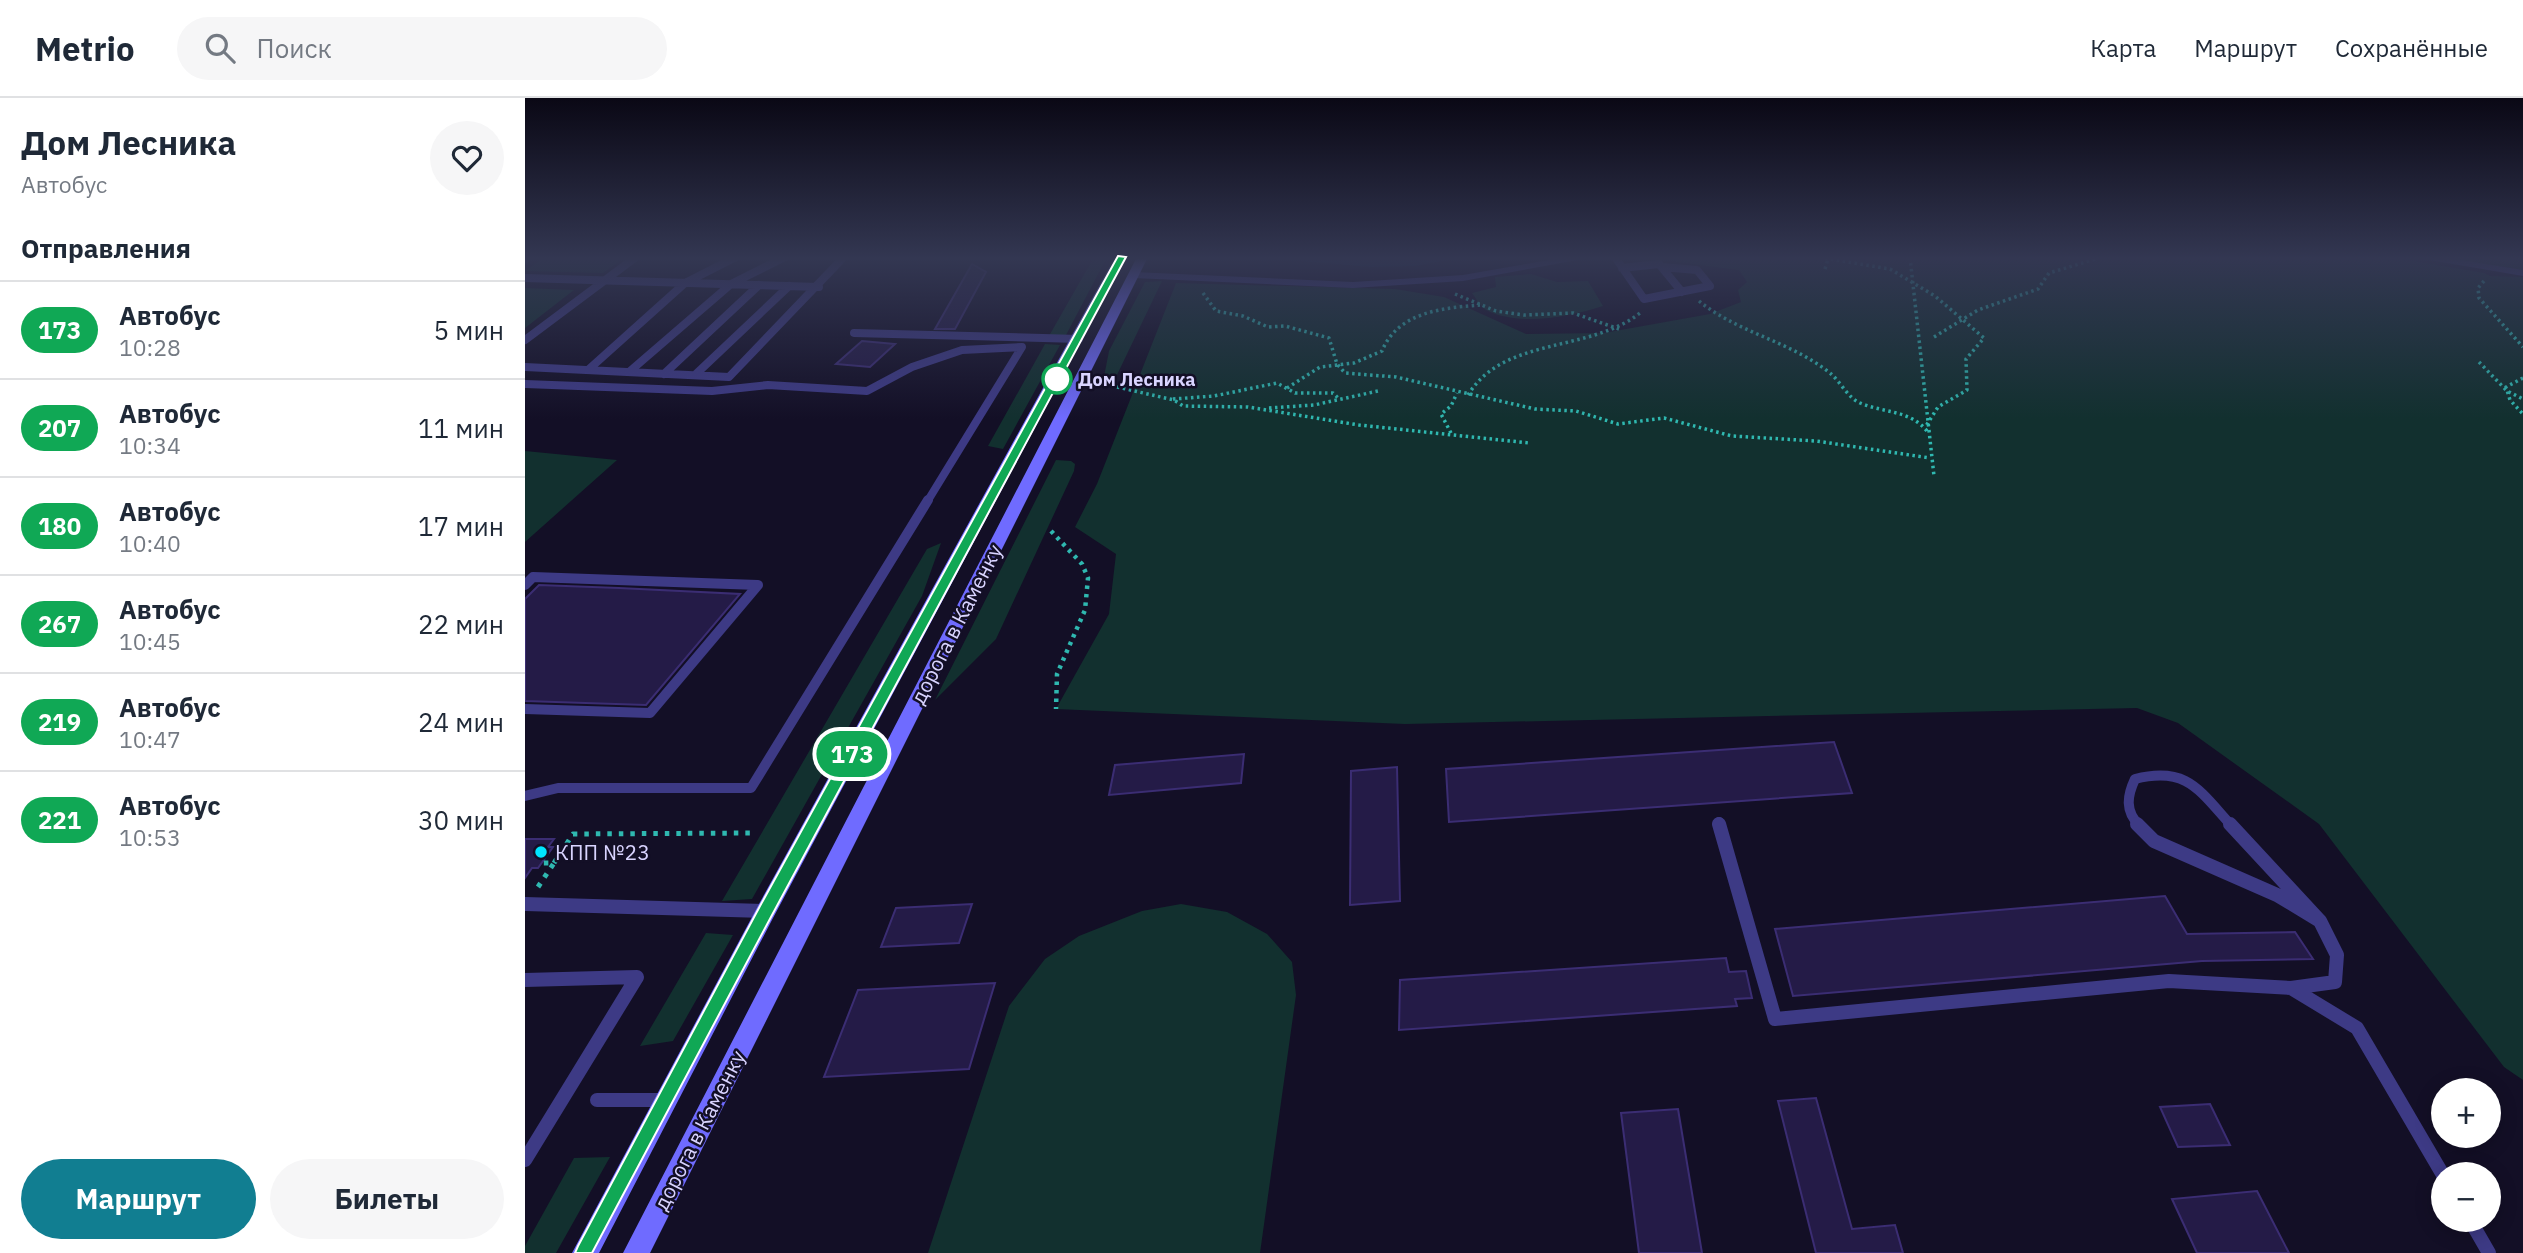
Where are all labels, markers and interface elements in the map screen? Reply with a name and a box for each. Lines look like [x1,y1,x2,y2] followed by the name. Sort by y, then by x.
[177,17,667,80] search box
[35,27,135,70] text: Metrio
[201,29,239,67] icon: search
[257,31,332,65] text: Поиск
[2090,32,2156,64] text: Карта
[2194,32,2297,64] text: Маршрут
[2335,32,2488,64] text: Сохранённые
[21,121,236,164] text: Дом Лесника
[430,121,504,195] button: heart
[21,169,107,199] text: Автобус
[21,231,191,265] text: Отправления
[119,298,221,332] text: Автобус
[434,313,504,347] text: 5 мин
[38,314,81,346] text: 173
[119,332,181,362] text: 10:28
[1042,364,1072,394] marker: Дом Лесника
[1078,368,1195,391] place label: Дом Лесника
[119,396,221,430] text: Автобус
[418,411,504,445] text: 11 мин
[38,412,81,444] text: 207
[119,430,181,460] text: 10:34
[119,494,221,528] text: Автобус
[418,509,504,543] text: 17 мин
[38,510,81,542] text: 180
[119,528,181,558] text: 10:40
[904,539,1009,709] street label: дорога в Каменку
[119,592,221,626] text: Автобус
[418,607,504,641] text: 22 мин
[38,608,81,640] text: 267
[119,626,181,656] text: 10:45
[119,690,221,724] text: Автобус
[418,705,504,739] text: 24 мин
[38,706,81,738] text: 219
[119,724,181,754] text: 10:47
[812,731,892,777] line badge: 173
[830,738,874,770] text: 173
[119,788,221,822] text: Автобус
[418,803,504,837] text: 30 мин
[38,804,81,836] text: 221
[119,822,181,852] text: 10:53
[555,838,650,866] place label: КПП №23
[533,844,549,860] marker: КПП №23
[647,1045,752,1215] street label: дорога в Каменку
[2431,1078,2501,1232] map controls
[2431,1078,2501,1148] button: +
[21,1159,256,1239] button: Маршрут
[270,1159,504,1239] button: Билеты
[2431,1162,2501,1232] button: −

